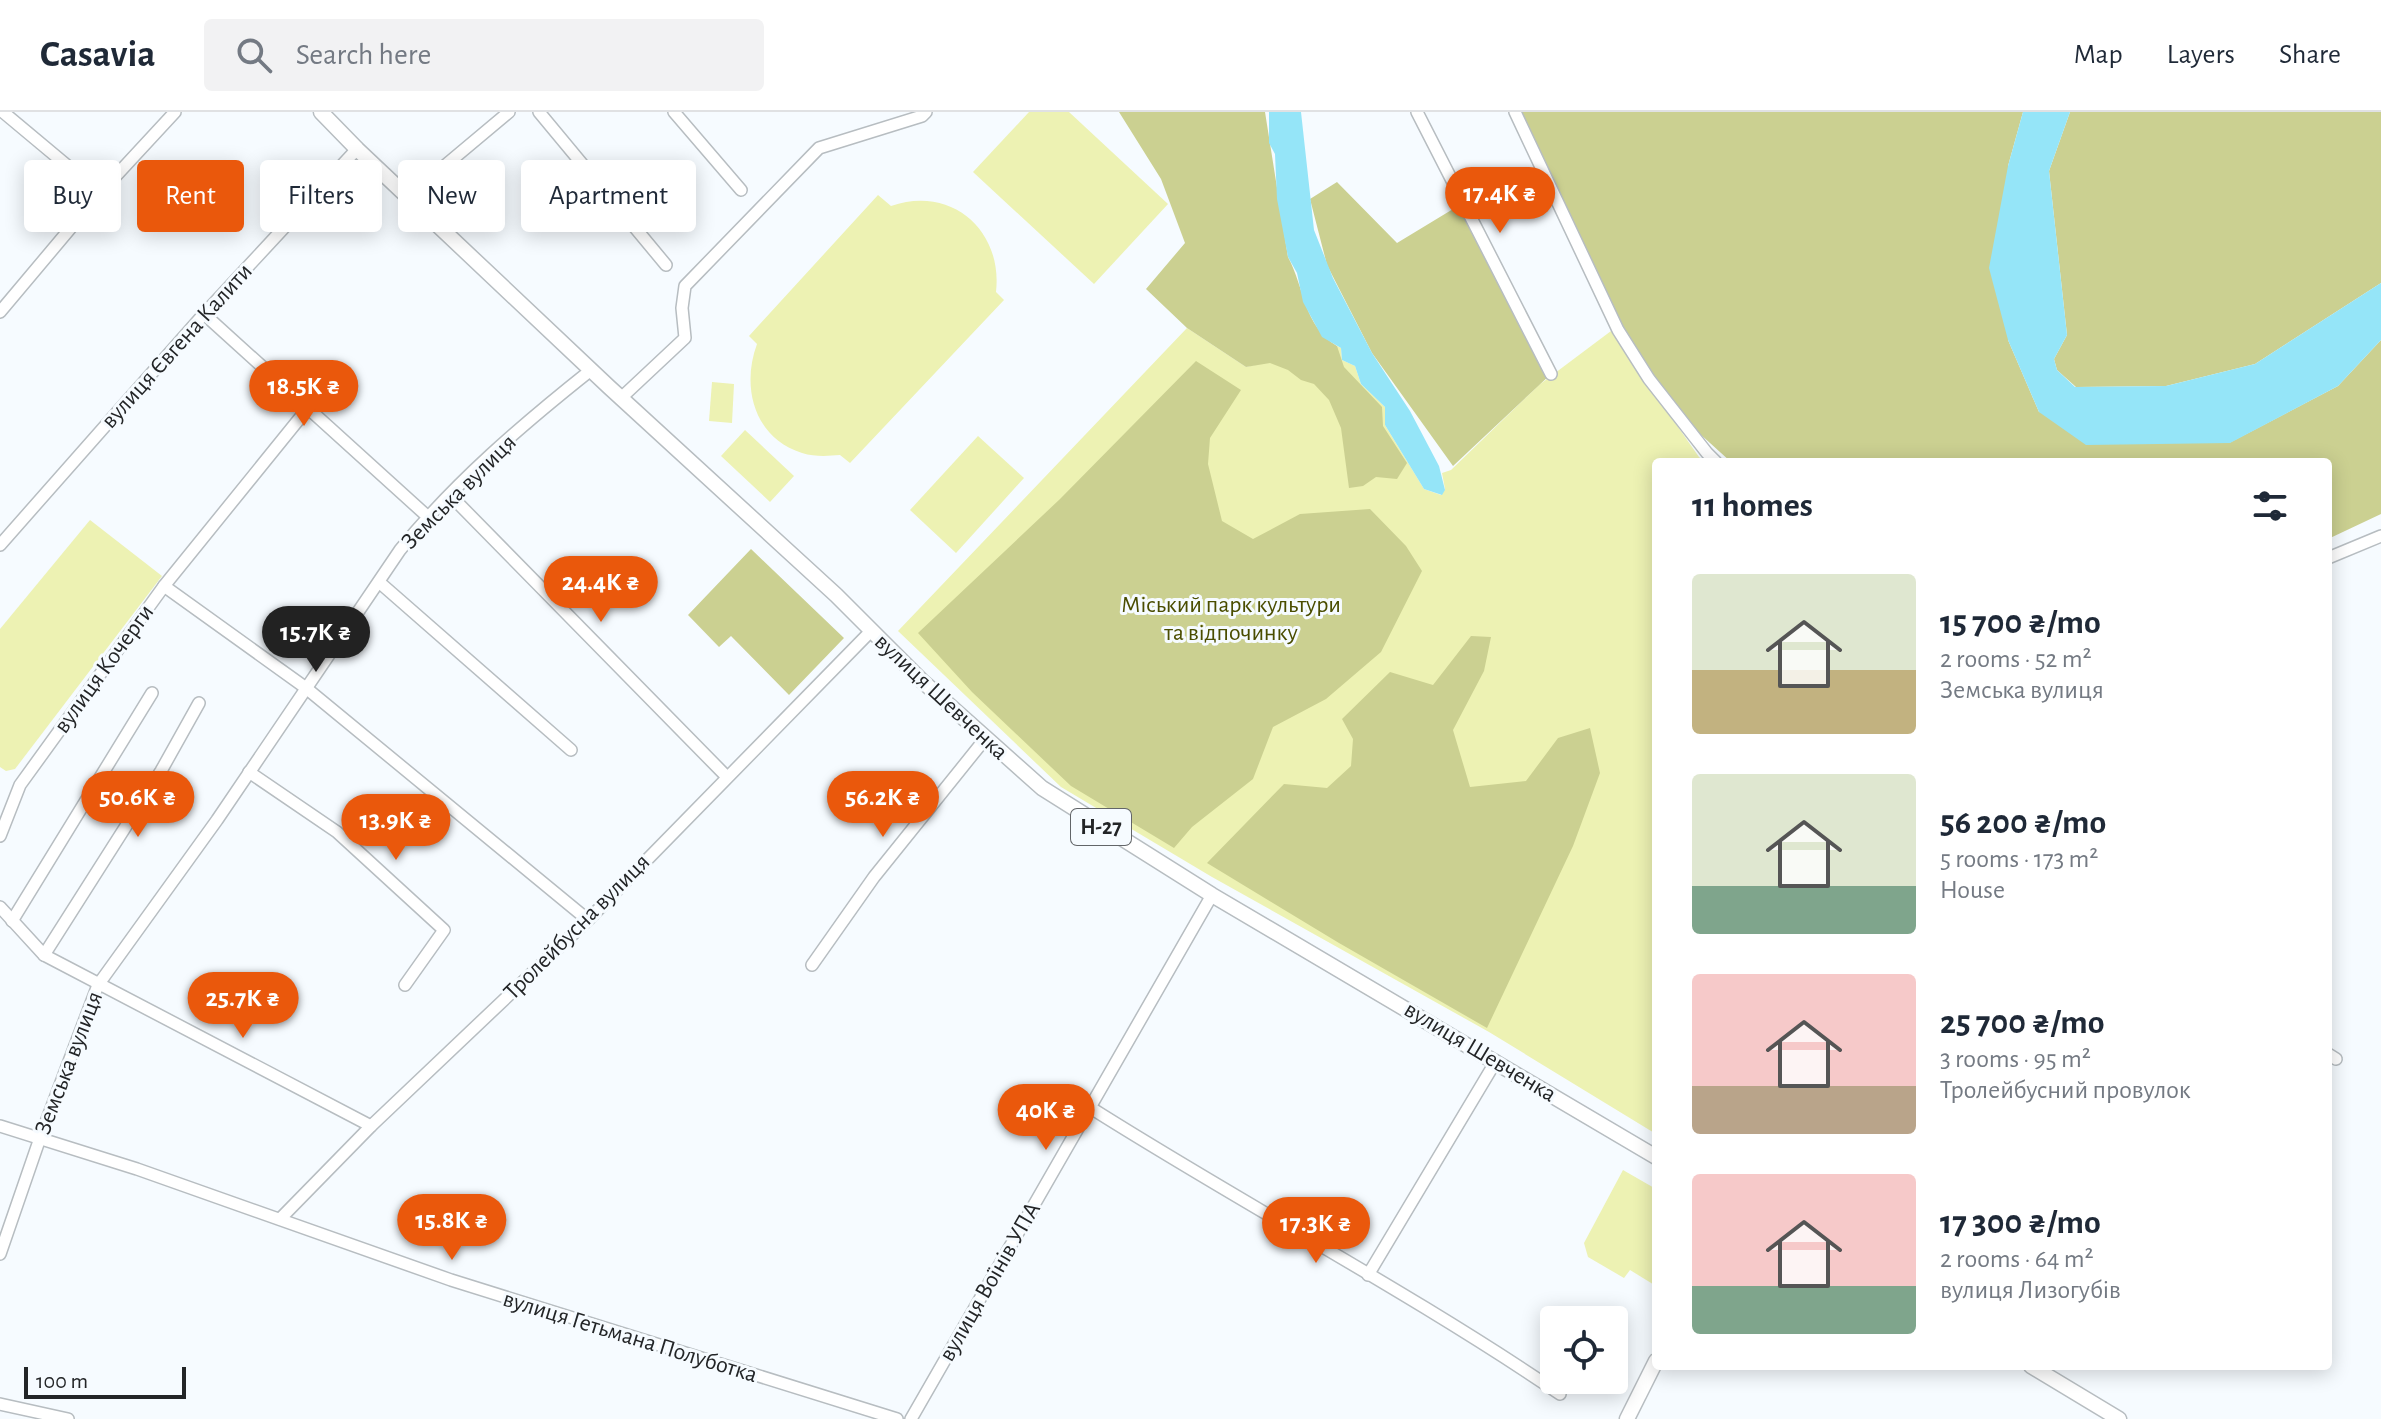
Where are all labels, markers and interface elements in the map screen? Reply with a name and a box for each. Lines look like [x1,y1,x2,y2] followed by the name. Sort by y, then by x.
[204,19,764,91] search box
[232,33,276,77] icon: search
[40,36,156,74] text: Casavia
[296,40,431,70] text: Search here
[2074,41,2123,69] text: Map
[2167,41,2235,69] text: Layers
[2279,41,2341,69] text: Share
[24,160,121,232] chip: Buy
[137,160,244,232] chip: Rent
[260,160,382,232] chip: Filters
[398,160,505,232] chip: New
[521,160,696,232] chip: Apartment
[1426,167,1574,235] pin: 17.4K ₴
[1463,180,1537,206] text: 17.4K ₴
[97,259,257,433] street label: вулиця Євгена Калити
[230,360,378,428] pin: 18.5K ₴
[267,373,341,399] text: 18.5K ₴
[397,430,521,554] street label: Земська вулиця
[2248,484,2292,528] icon: filters
[1692,489,1813,523] text: 11 homes
[527,556,675,624] pin: 24.4K ₴
[562,569,640,595] text: 24.4K ₴
[1121,593,1341,645] park label: Міський парк культури та відпочинку
[50,600,158,738] street label: вулиця Кочерги
[242,606,390,674] pin: 15.7K ₴
[1756,606,1852,702] icon: home
[1940,606,2101,640] text: 15 700 ₴/mo
[280,619,352,645] text: 15.7K ₴
[870,629,1012,765] street label: вулиця Шевченка
[1940,646,2092,672] text: 2 rooms · 52 m²
[1940,677,2104,703] text: Земська вулиця
[64,771,212,839] pin: 50.6K ₴
[809,771,957,839] pin: 56.2K ₴
[99,784,177,810] text: 50.6K ₴
[845,784,921,810] text: 56.2K ₴
[322,794,470,862] pin: 13.9K ₴
[1756,806,1852,902] icon: home
[1940,806,2106,840] text: 56 200 ₴/mo
[359,807,433,833] text: 13.9K ₴
[1071,809,1131,845] road number: Н-27
[1940,846,2098,872] text: 5 rooms · 173 m²
[500,850,654,1004] street label: Тролейбусна вулиця
[1940,877,2005,903] text: House
[169,972,317,1040] pin: 25.7K ₴
[206,985,280,1011] text: 25.7K ₴
[31,988,107,1138] street label: Земська вулиця
[1400,997,1560,1107] street label: вулиця Шевченка
[1756,1006,1852,1102] icon: home
[1940,1006,2105,1040] text: 25 700 ₴/mo
[1940,1046,2091,1072] text: 3 rooms · 95 m²
[1940,1077,2191,1103] text: Тролейбусний провулок
[990,1084,1102,1152] pin: 40K ₴
[1016,1097,1076,1123] text: 40K ₴
[378,1194,526,1262] pin: 15.8K ₴
[1242,1197,1390,1265] pin: 17.3K ₴
[935,1198,1045,1366] street label: вулиця Воїнів УПА
[1756,1206,1852,1302] icon: home
[1940,1206,2101,1240] text: 17 300 ₴/mo
[415,1207,489,1233] text: 15.8K ₴
[1280,1210,1352,1236] text: 17.3K ₴
[1940,1246,2094,1272] text: 2 rooms · 64 m²
[1940,1277,2121,1303] text: вулиця Лизогубів
[500,1287,760,1387] street label: вулиця Гетьмана Полуботка
[1540,1306,1628,1394] map controls
[1540,1306,1628,1394] button: locate
[24,1363,186,1399] scale bar
[36,1370,88,1392] text: 100 m

